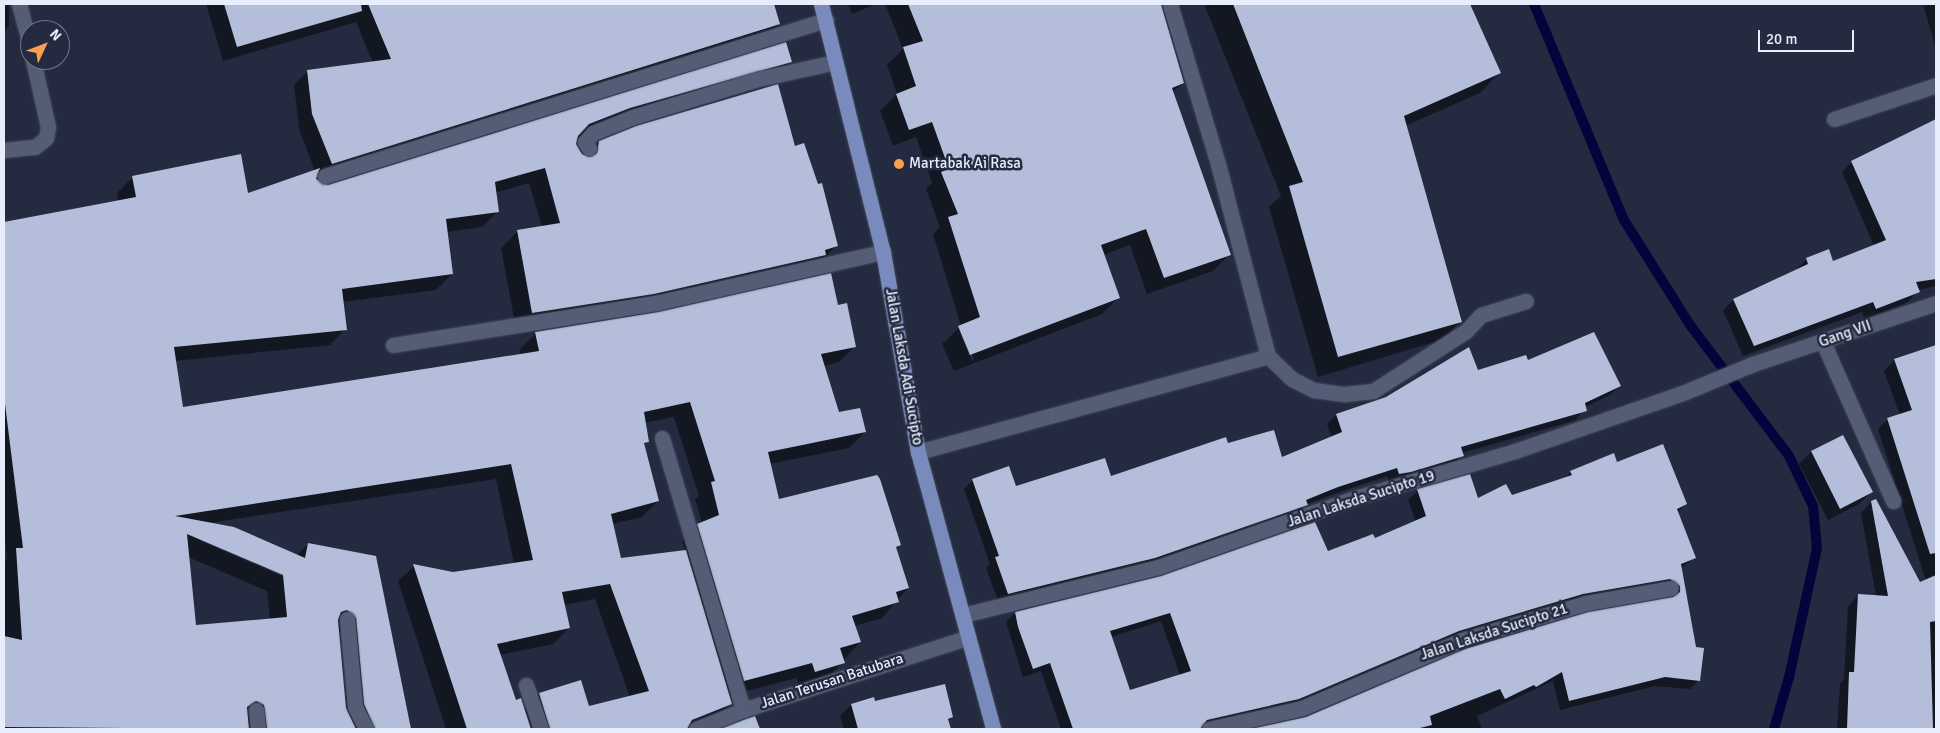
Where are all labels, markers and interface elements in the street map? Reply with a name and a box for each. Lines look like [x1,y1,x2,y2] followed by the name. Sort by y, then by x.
[20,20,70,70] north arrow
[1760,20,1856,52] scale bar
[46,26,65,44] text: N
[1766,30,1797,48] text: 20 m
[909,155,1021,173] place label: Martabak Ai Rasa
[893,158,905,170] marker: Martabak Ai Rasa
[881,287,927,447] street label: Jalan Laksda Adi Sucipto
[1817,317,1873,351] street label: Gang VII
[1285,467,1437,531] street label: Jalan Laksda Sucipto 19
[1418,600,1570,664] street label: Jalan Laksda Sucipto 21
[758,649,906,713] street label: Jalan Terusan Batubara

